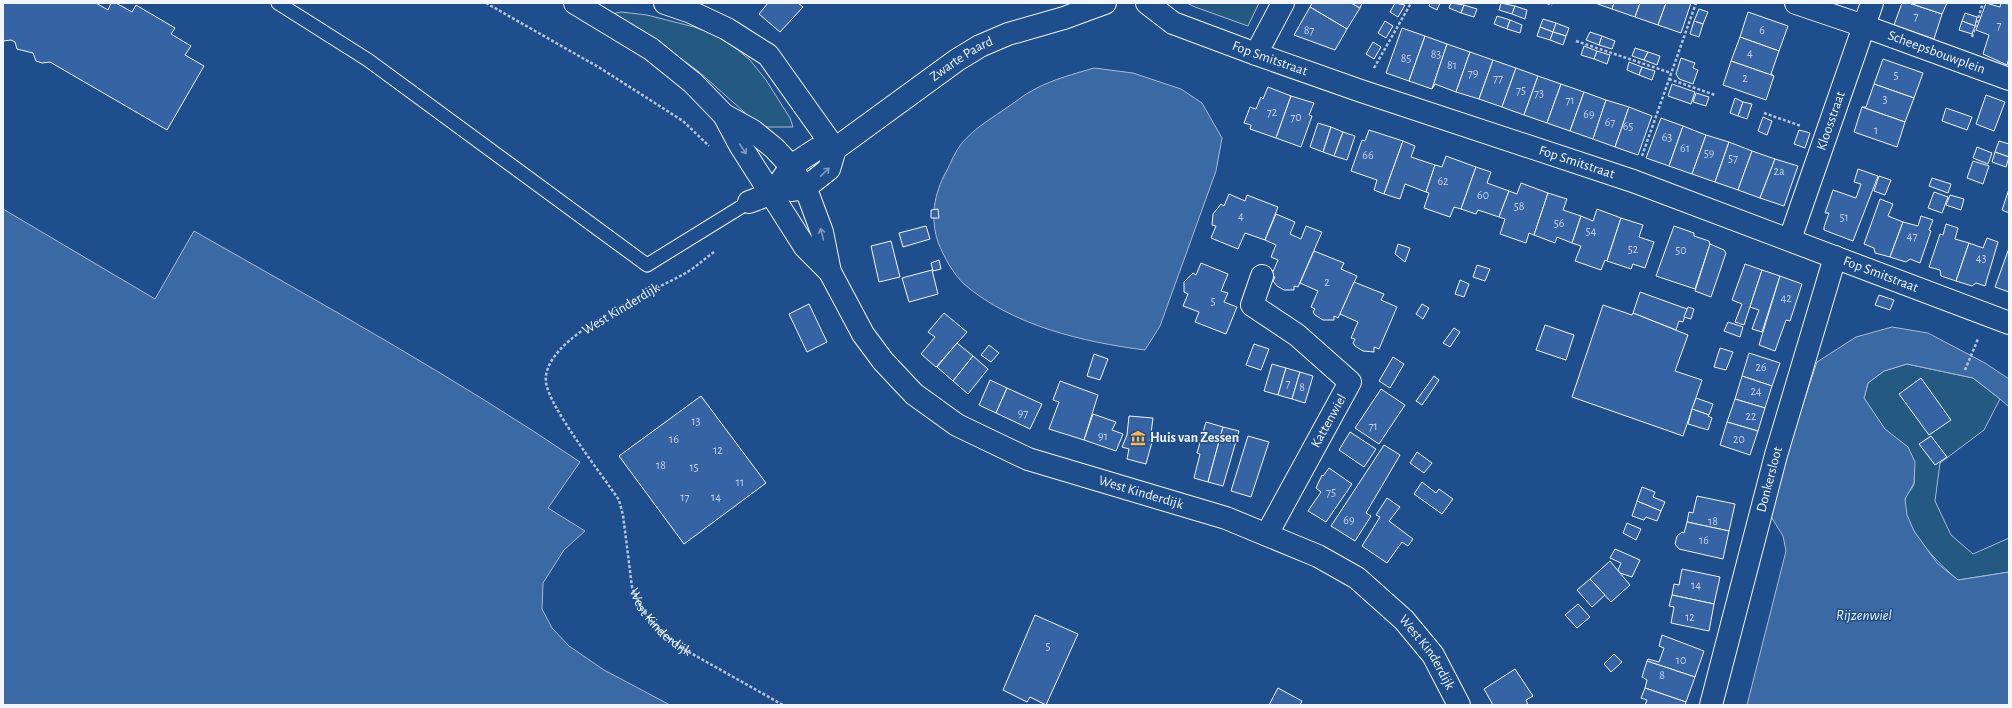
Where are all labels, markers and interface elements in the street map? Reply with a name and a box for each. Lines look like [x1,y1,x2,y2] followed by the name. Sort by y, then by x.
[1913,10,1919,22] house number: 7
[1996,19,2002,31] house number: 7
[1304,24,1314,36] house number: 87
[1759,24,1765,36] house number: 6
[1886,28,1987,77] street label: Scheepsbouwplein
[928,34,995,84] street label: Zwarte Paard
[1230,39,1310,79] street label: Fop Smitstraat
[1747,47,1753,59] house number: 4
[1431,48,1441,60] house number: 83
[1401,52,1411,64] house number: 85
[1447,59,1457,71] house number: 81
[1468,67,1479,79] house number: 79
[1893,69,1899,81] house number: 5
[1493,72,1503,84] house number: 77
[1742,72,1748,84] house number: 2
[1516,84,1526,96] house number: 75
[1534,87,1544,99] house number: 73
[1814,89,1848,152] street label: Kloosstraat
[1883,93,1888,105] house number: 3
[1565,94,1575,106] house number: 71
[1267,106,1278,118] house number: 72
[1583,108,1595,120] house number: 69
[1290,111,1302,123] house number: 70
[1605,116,1615,128] house number: 67
[1623,120,1633,132] house number: 65
[1874,124,1878,136] house number: 1
[1662,131,1672,143] house number: 63
[1680,142,1690,154] house number: 61
[739,143,747,154] one-way arrow
[1537,143,1617,182] street label: Fop Smitstraat
[1704,147,1715,159] house number: 59
[1362,149,1374,161] house number: 66
[1728,152,1738,164] house number: 57
[1773,165,1785,177] house number: 2a
[820,167,830,177] one-way arrow
[1437,175,1449,187] house number: 62
[1477,189,1489,201] house number: 60
[1514,200,1525,212] house number: 58
[1238,210,1244,222] house number: 4
[1839,211,1849,223] house number: 51
[1554,217,1565,229] house number: 56
[1586,225,1597,237] house number: 54
[817,228,825,241] one-way arrow
[1907,230,1917,242] house number: 47
[1628,243,1639,255] house number: 52
[1675,244,1687,256] house number: 50
[1976,252,1986,264] house number: 43
[1841,254,1921,295] street label: Fop Smitstraat
[1324,276,1330,288] house number: 2
[580,280,663,338] street label: West Kinderdijk
[1780,292,1792,304] house number: 42
[1210,295,1216,307] house number: 5
[1755,361,1767,373] house number: 26
[1285,377,1291,389] house number: 7
[1299,381,1305,393] house number: 8
[1750,385,1762,397] house number: 24
[1309,392,1349,450] street label: Kattenwiel
[1018,407,1028,419] house number: 97
[1746,410,1757,422] house number: 22
[691,415,701,427] house number: 13
[1368,420,1378,432] house number: 71
[1129,429,1147,447] museum icon: Huis van Zessen
[1098,430,1108,442] house number: 91
[1150,431,1239,445] place label: Huis van Zessen
[669,433,679,445] house number: 16
[1733,433,1745,445] house number: 20
[713,444,723,456] house number: 12
[1754,445,1785,514] street label: Donkersloot
[656,459,666,471] house number: 18
[689,461,699,473] house number: 15
[1097,473,1186,512] street label: West Kinderdijk
[736,476,744,488] house number: 11
[1326,486,1336,498] house number: 75
[680,491,690,503] house number: 17
[711,491,721,503] house number: 14
[1343,514,1355,526] house number: 69
[1708,515,1718,527] house number: 18
[1699,534,1709,546] house number: 16
[1691,579,1701,591] house number: 14
[626,586,694,659] street label: West Kinderdijk
[1836,608,1892,623] water label: Rijzenwiel
[1685,611,1695,623] house number: 12
[1396,613,1457,693] street label: West Kinderdijk
[1045,640,1051,652] house number: 5
[1676,654,1686,666] house number: 10
[1659,669,1665,681] house number: 8

